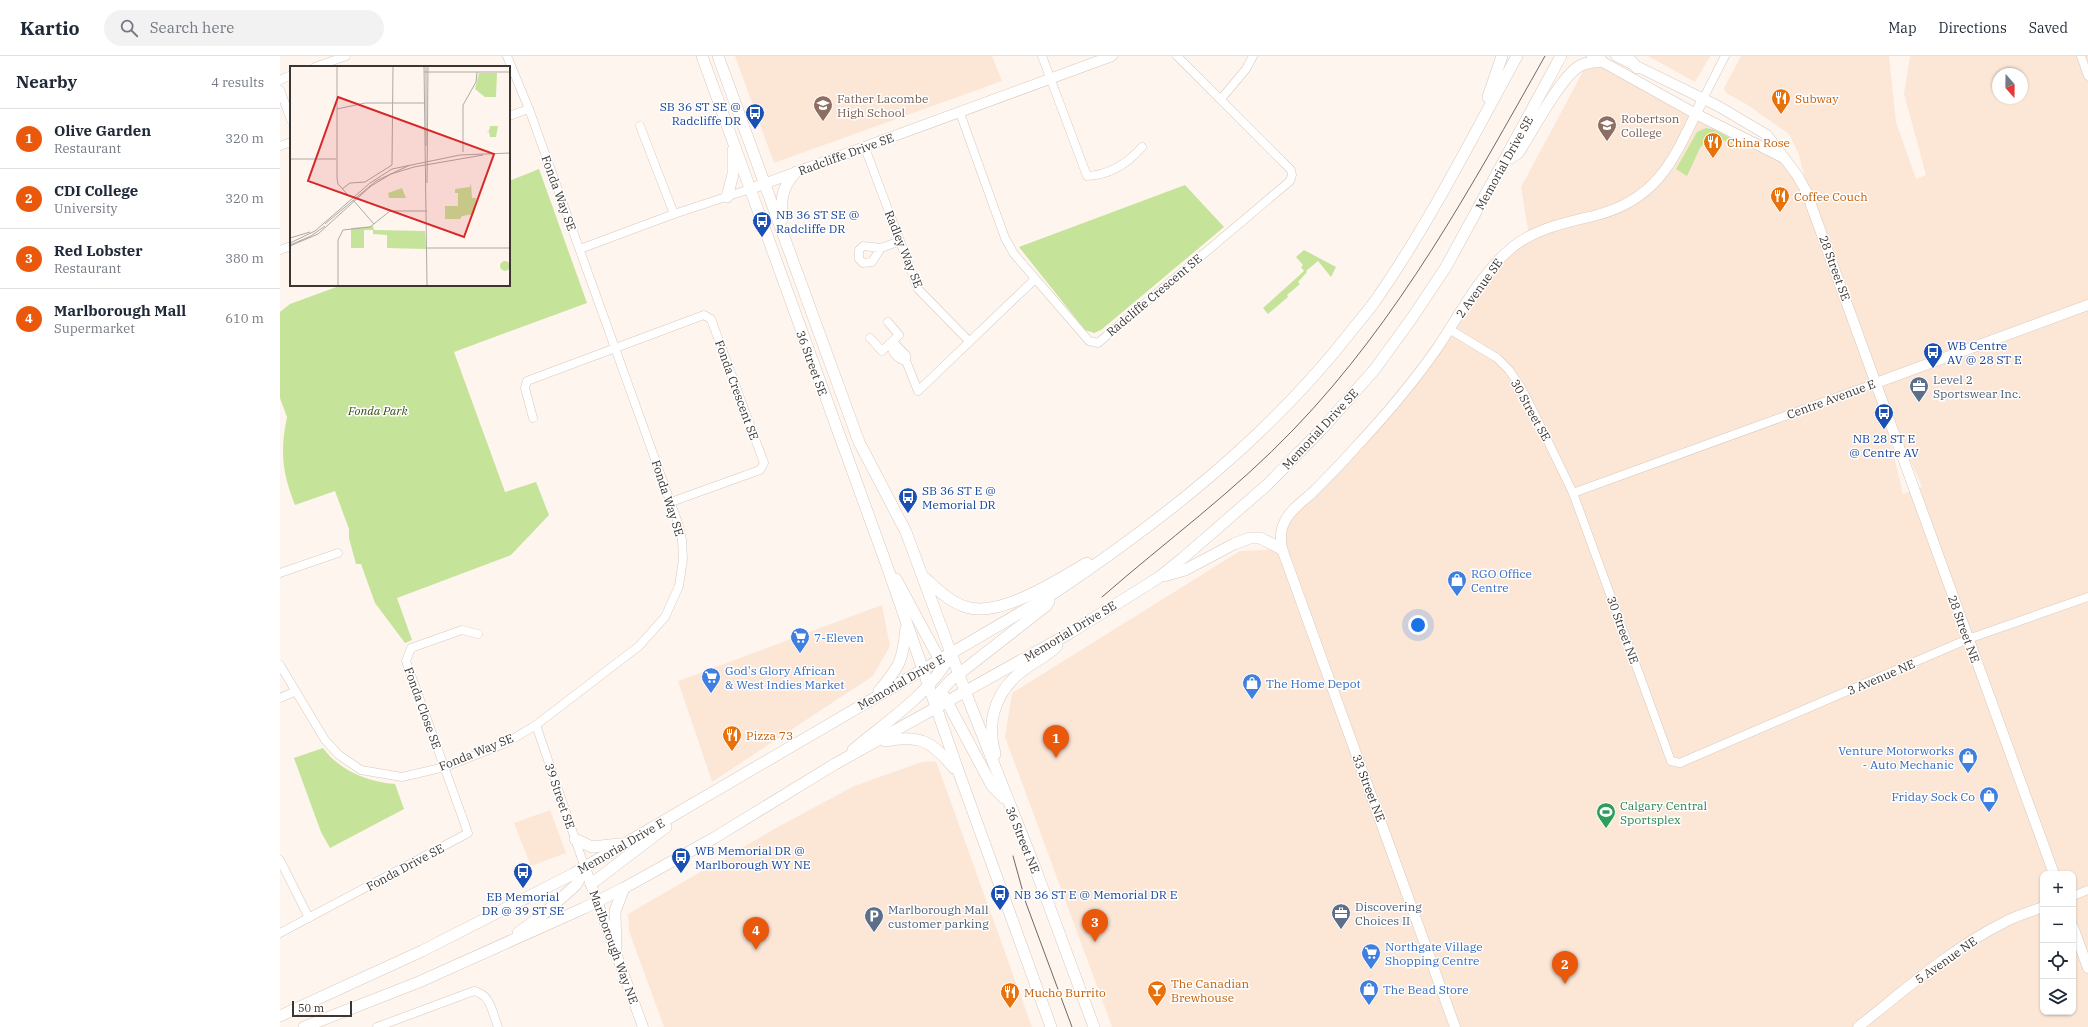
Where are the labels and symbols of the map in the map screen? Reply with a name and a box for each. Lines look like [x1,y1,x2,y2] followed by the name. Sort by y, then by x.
[290,66,510,286] inset map
[1992,68,2028,104] north arrow
[1770,87,1792,115] restaurant icon: Subway
[837,91,928,120] place label: Father Lacombe High School
[1795,91,1839,106] place label: Subway
[812,94,834,122] school or university icon: Father Lacombe High School
[660,99,741,128] place label: SB 36 ST SE @ Radcliffe DR
[744,102,766,130] bus stop icon: SB 36 ST SE @ Radcliffe DR
[1621,111,1680,140] place label: Robertson College
[1472,113,1536,213] street label: Memorial Drive SE
[1596,114,1618,142] school or university icon: Robertson College
[796,130,896,178] street label: Radcliffe Drive SE
[1702,131,1724,159] restaurant icon: China Rose
[1727,135,1790,150] place label: China Rose
[538,153,580,233] street label: Fonda Way SE
[1769,185,1791,213] restaurant icon: Coffee Couch
[1794,189,1868,204] place label: Coffee Couch
[776,207,859,236] place label: NB 36 ST SE @ Radcliffe DR
[882,208,926,290] street label: Radley Way SE
[751,210,773,238] bus stop icon: NB 36 ST SE @ Radcliffe DR
[1816,233,1854,303] street label: 28 Street SE
[1103,251,1205,339] street label: Radcliffe Crescent SE
[1452,255,1506,321] street label: 2 Avenue SE
[793,328,831,398] street label: 36 Street SE
[712,338,762,442] street label: Fonda Crescent SE
[1947,338,2022,367] place label: WB Centre AV @ 28 ST E
[1922,341,1944,369] bus stop icon: WB Centre AV @ 28 ST E
[1933,372,2021,401] place label: Level 2 Sportswear Inc.
[1908,375,1930,403] office icon: Level 2 Sportswear Inc.
[1508,376,1554,444] street label: 30 Street SE
[1785,376,1877,422] street label: Centre Avenue E
[1279,386,1361,472] street label: Memorial Drive SE
[1873,402,1895,430] bus stop icon: NB 28 ST E @ Centre AV
[347,403,409,418] park label: Fonda Park
[1849,431,1919,460] place label: NB 28 ST E @ Centre AV
[649,458,687,538] street label: Fonda Way SE
[922,483,996,512] place label: SB 36 ST E @ Memorial DR
[897,486,919,514] bus stop icon: SB 36 ST E @ Memorial DR
[1471,566,1532,595] place label: RGO Office Centre
[1446,569,1468,597] shop icon: RGO Office Centre
[1945,593,1983,665] street label: 28 Street NE
[1604,594,1642,666] street label: 30 Street NE
[1021,598,1119,664] street label: Memorial Drive SE
[1408,615,1428,635] your location
[789,626,811,654] supermarket icon: 7-Eleven
[814,630,864,645] place label: 7-Eleven
[855,651,947,713] street label: Memorial Drive E
[1845,656,1917,698] street label: 3 Avenue NE
[725,663,844,692] place label: God's Glory African & West Indies Market
[401,665,445,751] street label: Fonda Close SE
[700,666,722,694] supermarket icon: God's Glory African & West Indies Market
[1241,672,1263,700] shop icon: The Home Depot
[1266,676,1361,691] place label: The Home Depot
[721,724,743,752] restaurant icon: Pizza 73
[1043,725,1069,758] pin: 1
[746,728,793,743] place label: Pizza 73
[436,730,516,774] street label: Fonda Way SE
[1838,743,1954,772] place label: Venture Motorworks - Auto Mechanic
[1957,746,1979,774] shop icon: Venture Motorworks - Auto Mechanic
[1349,752,1389,824] street label: 33 Street NE
[542,761,578,831] street label: 39 Street SE
[1978,785,2000,813] shop icon: Friday Sock Co
[1891,789,1975,804] place label: Friday Sock Co
[1620,798,1708,827] place label: Calgary Central Sportsplex
[1595,801,1617,829] sports icon: Calgary Central Sportsplex
[1003,804,1043,876] street label: 36 Street NE
[575,815,667,877] street label: Memorial Drive E
[364,840,446,894] street label: Fonda Drive SE
[695,843,810,872] place label: WB Memorial DR @ Marlborough WY NE
[670,846,692,874] bus stop icon: WB Memorial DR @ Marlborough WY NE
[512,861,534,889] bus stop icon: EB Memorial DR @ 39 ST SE
[989,883,1011,911] bus stop icon: NB 36 ST E @ Memorial DR E
[1014,887,1177,902] place label: NB 36 ST E @ Memorial DR E
[586,888,642,1006] street label: Marlborough Way NE
[482,889,564,918] place label: EB Memorial DR @ 39 ST SE
[1355,899,1422,928] place label: Discovering Choices II
[888,902,989,931] place label: Marlborough Mall customer parking
[1330,902,1352,930] office icon: Discovering Choices II
[863,905,885,933] parking icon: Marlborough Mall customer parking
[1082,909,1108,942] pin: 3
[743,917,769,950] pin: 4
[1912,933,1980,987] street label: 5 Avenue NE
[1385,939,1483,968] place label: Northgate Village Shopping Centre
[1360,942,1382,970] supermarket icon: Northgate Village Shopping Centre
[1552,951,1578,984] pin: 2
[1171,976,1250,1005] place label: The Canadian Brewhouse
[1358,978,1380,1006] shop icon: The Bead Store
[1146,979,1168,1007] bar icon: The Canadian Brewhouse
[999,981,1021,1009] restaurant icon: Mucho Burrito
[1383,982,1469,997] place label: The Bead Store
[1024,985,1106,1000] place label: Mucho Burrito
[292,999,352,1018] scale bar

